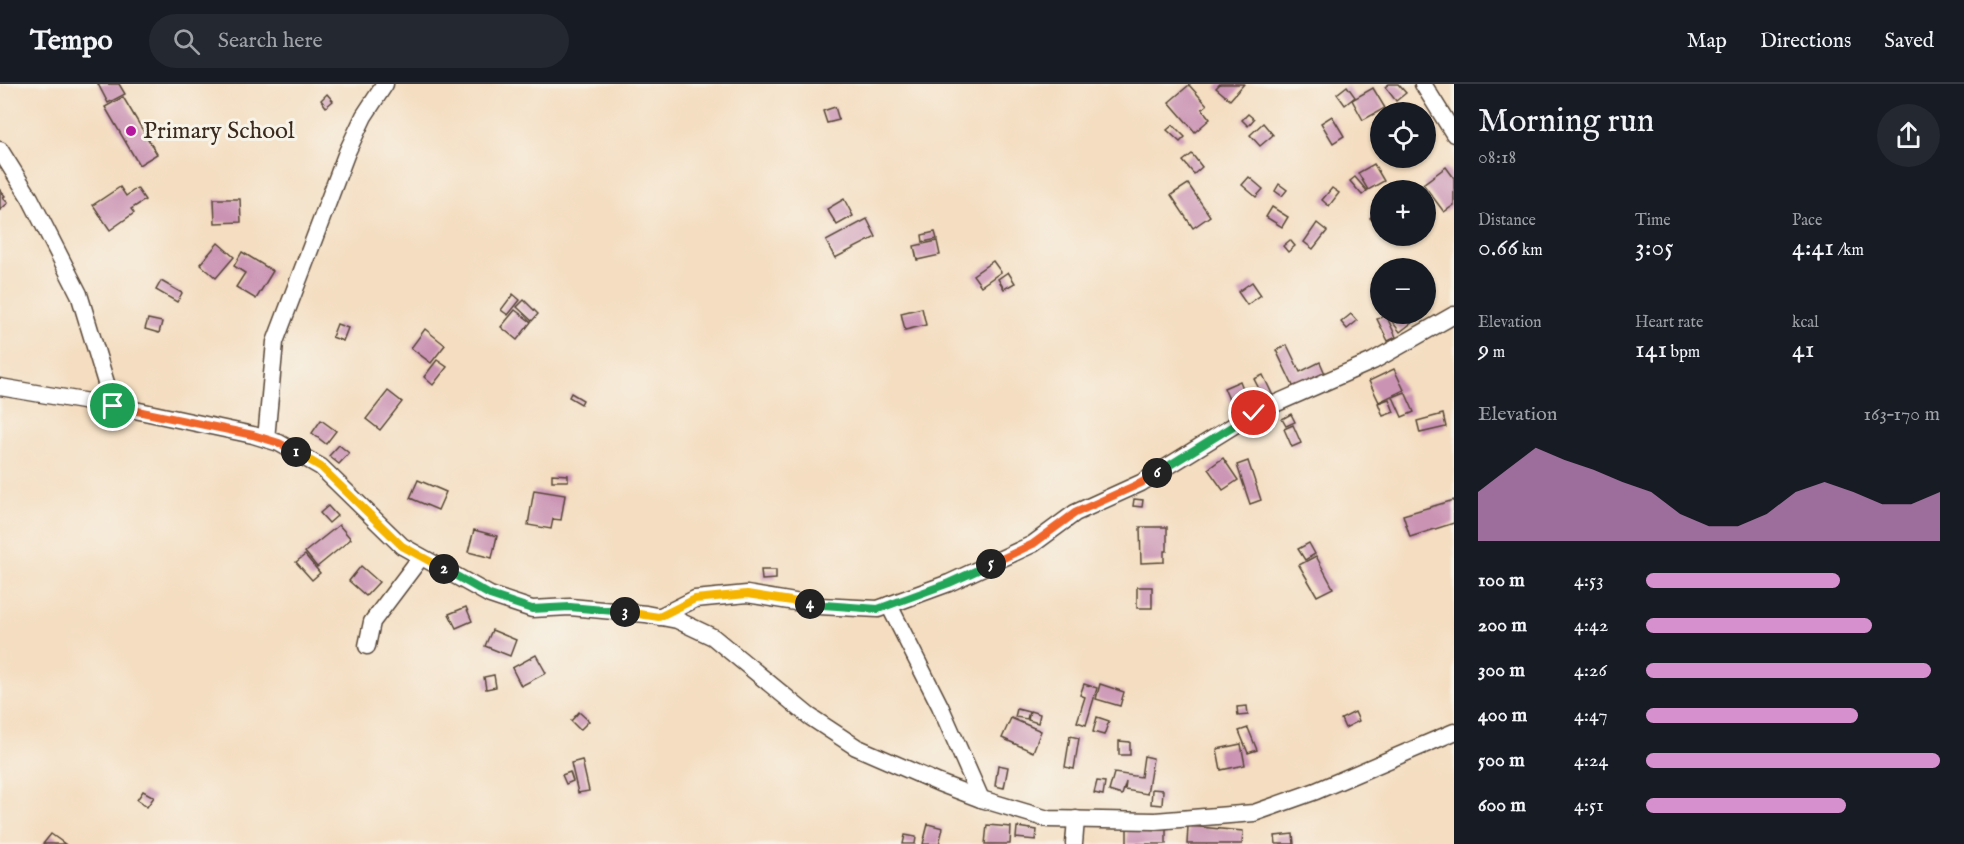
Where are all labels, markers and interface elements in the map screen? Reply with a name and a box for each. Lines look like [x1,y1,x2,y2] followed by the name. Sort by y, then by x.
[149,14,569,68] search box
[30,24,113,59] text: Tempo
[170,25,203,58] icon: search
[218,27,323,55] text: Search here
[1687,28,1727,55] text: Map
[1760,28,1851,55] text: Directions
[1884,28,1934,55] text: Saved
[1478,101,1654,143] text: Morning run
[1370,102,1436,324] map controls
[1370,102,1436,168] button: locate
[1877,104,1940,167] button: share
[143,116,295,147] place label: Primary School
[124,124,138,138] marker: Primary School
[1478,145,1516,170] text: 08:18
[1370,180,1436,246] button: +
[1478,211,1536,231] text: Distance
[1635,211,1671,231] text: Time
[1792,211,1822,231] text: Pace
[1478,231,1518,264] text: 0.66
[1635,231,1674,264] text: 3:05
[1792,231,1834,264] text: 4:41
[1518,241,1543,261] text: km
[1834,241,1864,261] text: /km
[1370,258,1436,324] button: −
[1478,313,1541,333] text: Elevation
[1635,313,1703,333] text: Heart rate
[1792,313,1819,333] text: kcal
[1478,333,1489,366] text: 9
[1635,333,1667,366] text: 141
[1792,333,1814,366] text: 41
[1489,343,1505,363] text: m
[1667,343,1700,363] text: bpm
[87,380,138,431] pin
[1228,387,1279,438] pin
[96,389,129,422] icon: arrive
[1237,396,1270,429] icon: check
[1478,402,1557,427] text: Elevation
[1864,402,1940,427] text: 163–170 m
[281,437,311,467] pin: 1
[293,442,299,462] text: 1
[1142,458,1172,488] pin: 6
[1154,463,1160,483] text: 6
[976,549,1006,579] pin: 5
[429,554,459,584] pin: 2
[988,554,994,574] text: 5
[440,559,448,579] text: 2
[1478,568,1525,593] text: 100 m
[1574,568,1604,593] text: 4:53
[795,589,825,619] pin: 4
[806,594,814,614] text: 4
[610,597,640,627] pin: 3
[622,602,628,622] text: 3
[1478,613,1527,638] text: 200 m
[1574,613,1608,638] text: 4:42
[1478,658,1525,683] text: 300 m
[1574,658,1607,683] text: 4:26
[1478,703,1527,728] text: 400 m
[1574,703,1608,728] text: 4:47
[1478,748,1525,773] text: 500 m
[1574,748,1608,773] text: 4:24
[1478,793,1526,818] text: 600 m
[1574,793,1604,818] text: 4:51

